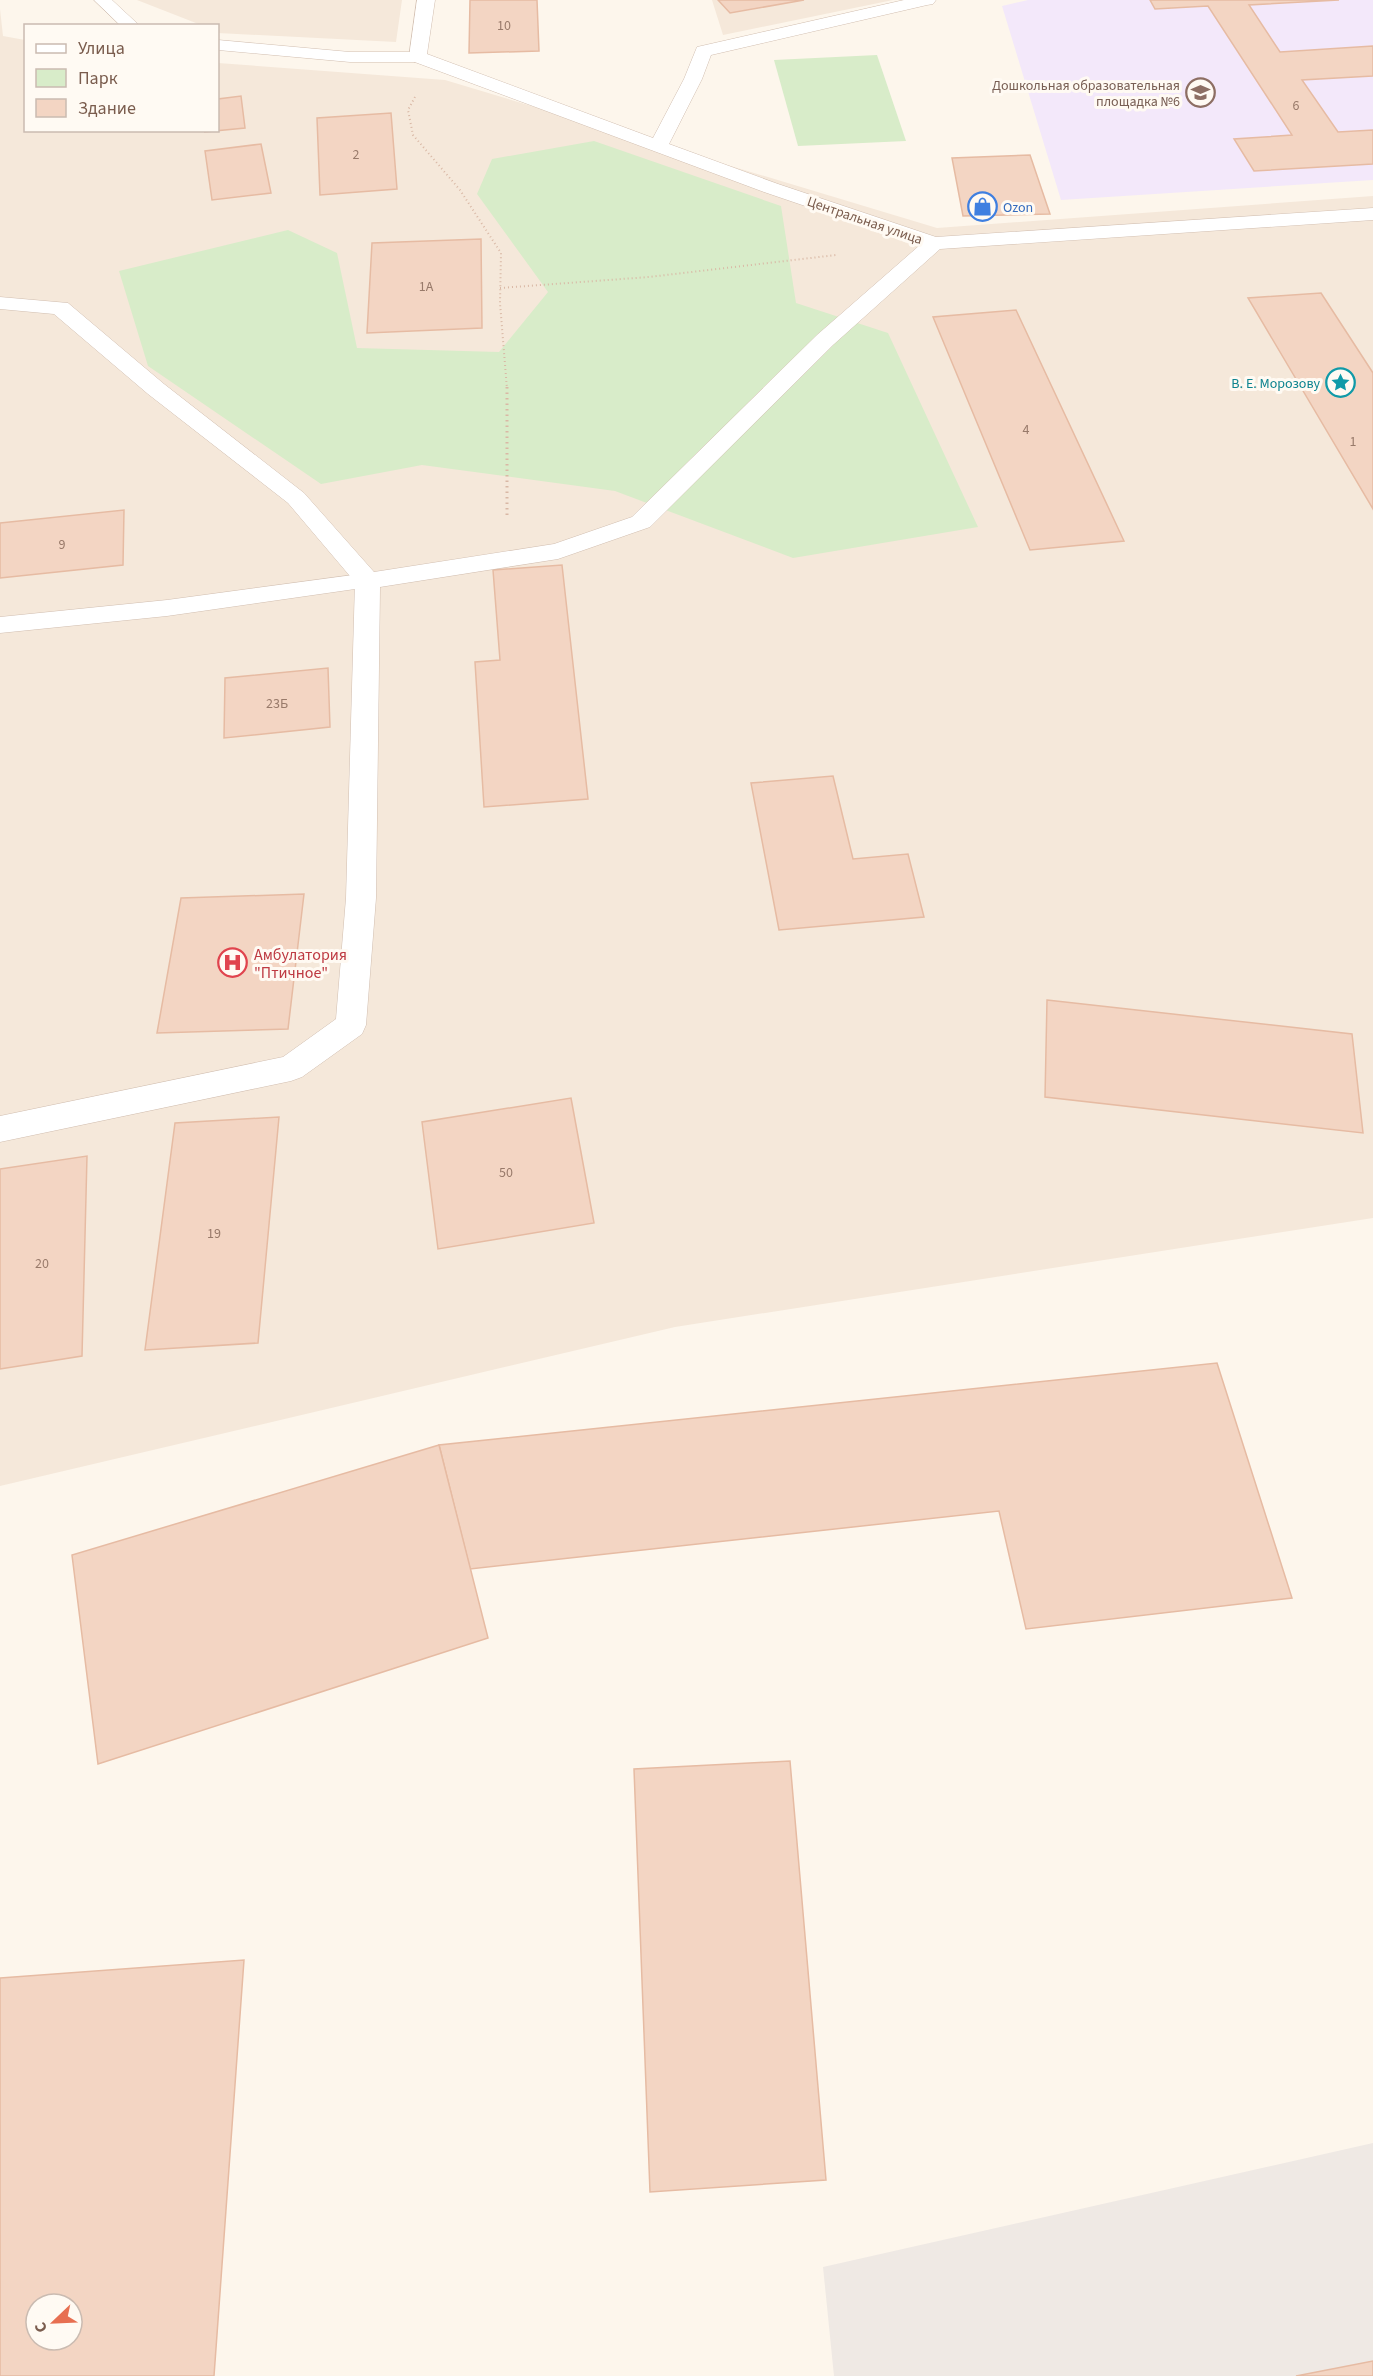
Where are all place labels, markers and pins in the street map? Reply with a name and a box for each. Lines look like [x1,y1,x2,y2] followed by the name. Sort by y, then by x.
[992,76,1180,112] place label: Дошкольная образовательная площадка №6
[1185,77,1217,109] school or university icon: Дошкольная образовательная площадка №6
[966,191,998,223] shop icon: Ozon
[1003,198,1033,218] place label: Ozon
[1325,367,1357,399] place icon: В. Е. Морозову
[1231,374,1320,394] place label: В. Е. Морозову
[254,944,347,984] place label: Амбулатория "Птичное"
[217,947,249,979] hospital icon: Амбулатория "Птичное"

